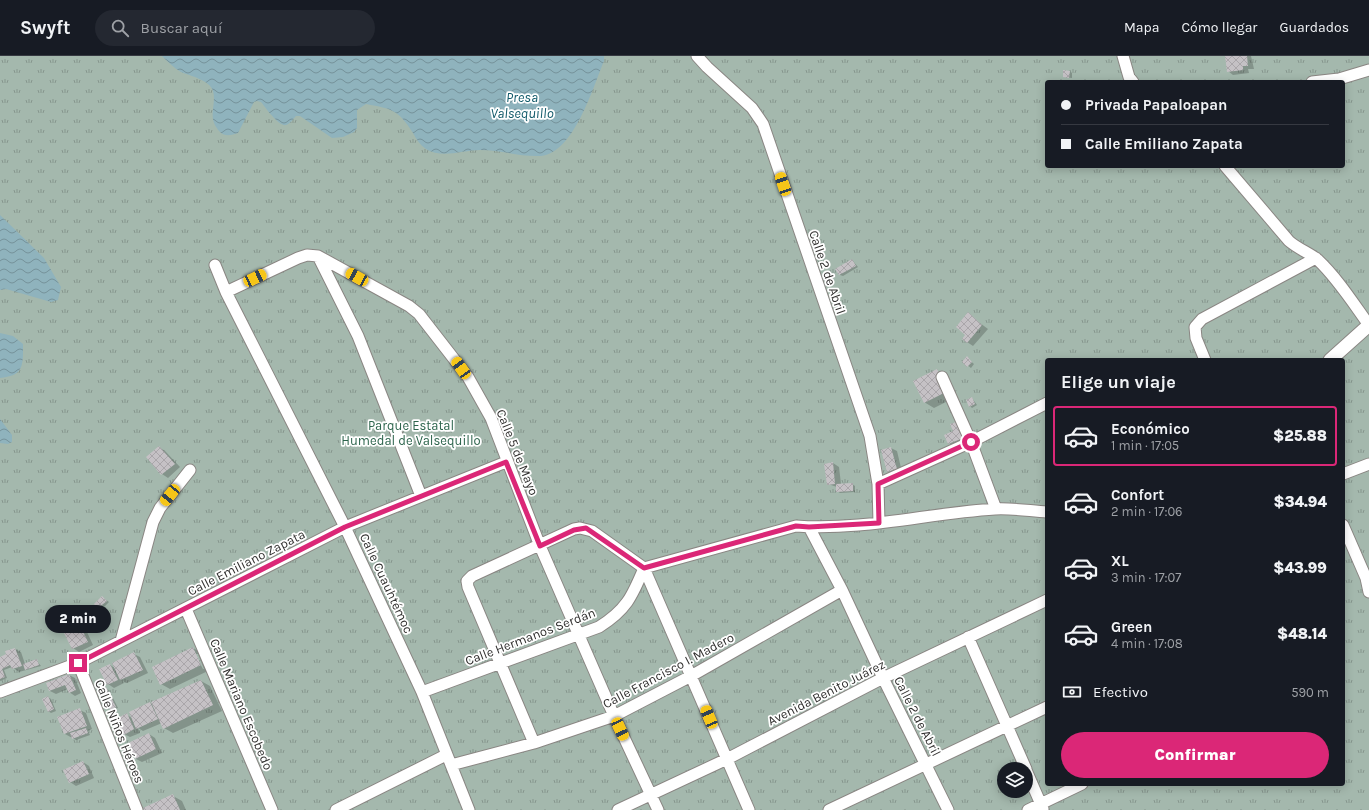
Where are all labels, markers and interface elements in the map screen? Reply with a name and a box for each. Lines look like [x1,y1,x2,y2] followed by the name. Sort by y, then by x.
[95,10,375,46] search box
[20,17,71,39] text: Swyft
[109,17,131,39] icon: search
[141,19,222,37] text: Buscar aquí
[1124,19,1159,36] text: Mapa
[1181,19,1257,36] text: Cómo llegar
[1279,19,1349,36] text: Guardados
[490,89,554,122] water label: Presa Valsequillo
[1085,96,1227,114] text: Privada Papaloapan
[1085,135,1243,153] text: Calle Emiliano Zapata
[773,171,793,197] car
[806,228,849,316] street label: Calle 2 de Abril
[344,266,370,288] car
[242,267,268,289] car
[449,355,473,381] car
[1061,371,1176,393] text: Elige un viaje
[493,407,542,497] street label: Calle 5 de Mayo
[341,418,481,449] park label: Parque Estatal Humedal de Valsequillo
[1063,418,1099,454] icon: car
[1111,420,1190,438] text: Económico
[1273,427,1327,445] text: $25.88
[962,433,980,451] route start
[1111,438,1179,453] text: 1 min · 17:05
[158,482,182,508] car
[1063,484,1099,520] icon: car
[1111,486,1164,504] text: Confort
[1273,493,1327,511] text: $34.94
[1111,504,1183,519] text: 2 min · 17:06
[185,526,307,599] street label: Calle Emiliano Zapata
[357,531,416,636] street label: Calle Cuauhtémoc
[1063,550,1099,586] icon: car
[1111,552,1129,570] text: XL
[1273,559,1327,577] text: $43.99
[1111,570,1181,585] text: 3 min · 17:07
[45,605,111,633] callout: 2 min
[463,605,597,668] street label: Calle Hermanos Serdán
[59,611,97,626] text: 2 min
[1063,616,1099,652] icon: car
[1111,618,1152,636] text: Green
[1277,625,1327,643] text: $48.14
[600,629,736,711] street label: Calle Francisco I. Madero
[207,636,276,772] street label: Calle Mariano Escobedo
[1111,636,1183,651] text: 4 min · 17:08
[69,654,87,672] route end
[765,656,887,729] street label: Avenida Benito Juárez
[891,674,944,759] street label: Calle 2 de Abril
[92,677,147,785] street label: Calle Niños Héroes
[1061,681,1083,703] icon: cash
[1093,683,1148,701] text: Efectivo
[1291,685,1329,700] text: 590 m
[699,704,719,730] car
[609,716,631,742] car
[1061,732,1329,778] button: Confirmar
[997,762,1033,798] map controls
[997,762,1033,798] button: layers

